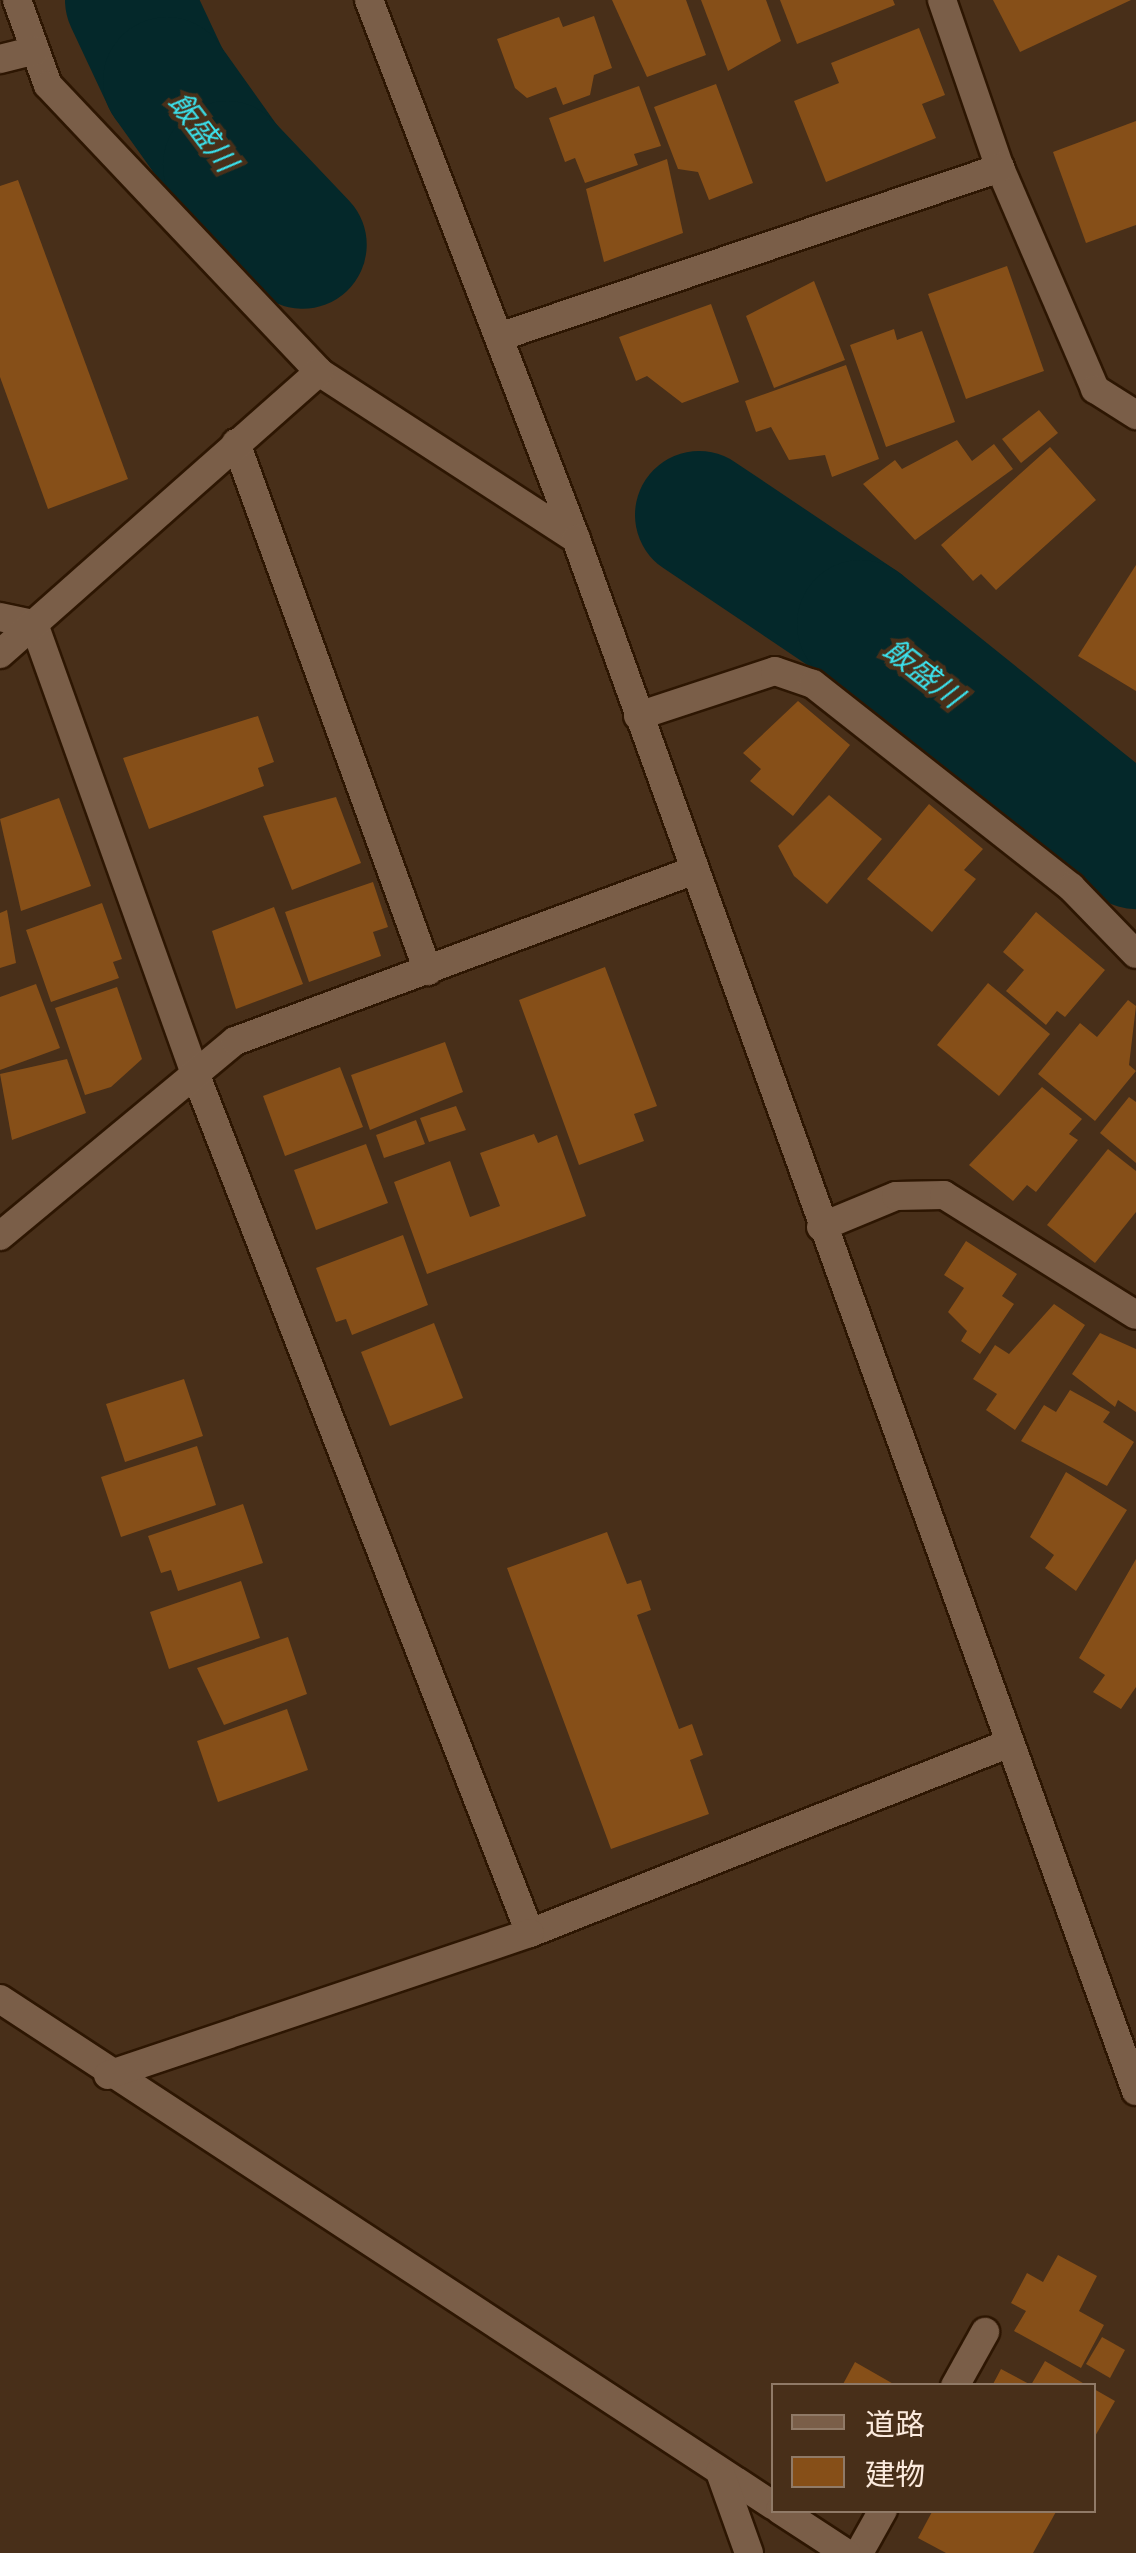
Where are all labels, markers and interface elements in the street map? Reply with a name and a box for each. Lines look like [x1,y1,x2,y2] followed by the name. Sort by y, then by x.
[163,84,245,178] water label: 飯盛川
[877,630,971,714] water label: 飯盛川
[771,2383,1096,2513] legend
[865,2405,925,2441] text: 道路
[865,2455,925,2491] text: 建物

